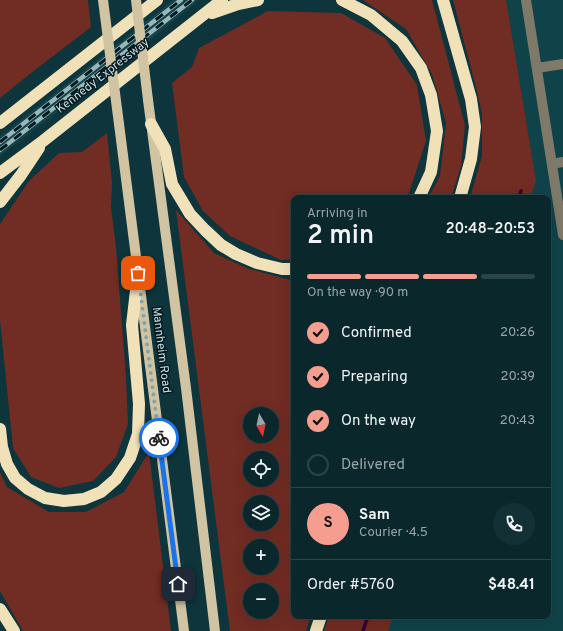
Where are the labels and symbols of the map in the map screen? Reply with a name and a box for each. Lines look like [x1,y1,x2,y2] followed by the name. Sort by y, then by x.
[53,35,153,117] street label: Kennedy Expressway
[121,256,155,290] pin
[148,306,174,394] street label: Mannheim Road
[243,407,279,443] north arrow
[139,418,179,458] courier
[161,567,195,601] pin

